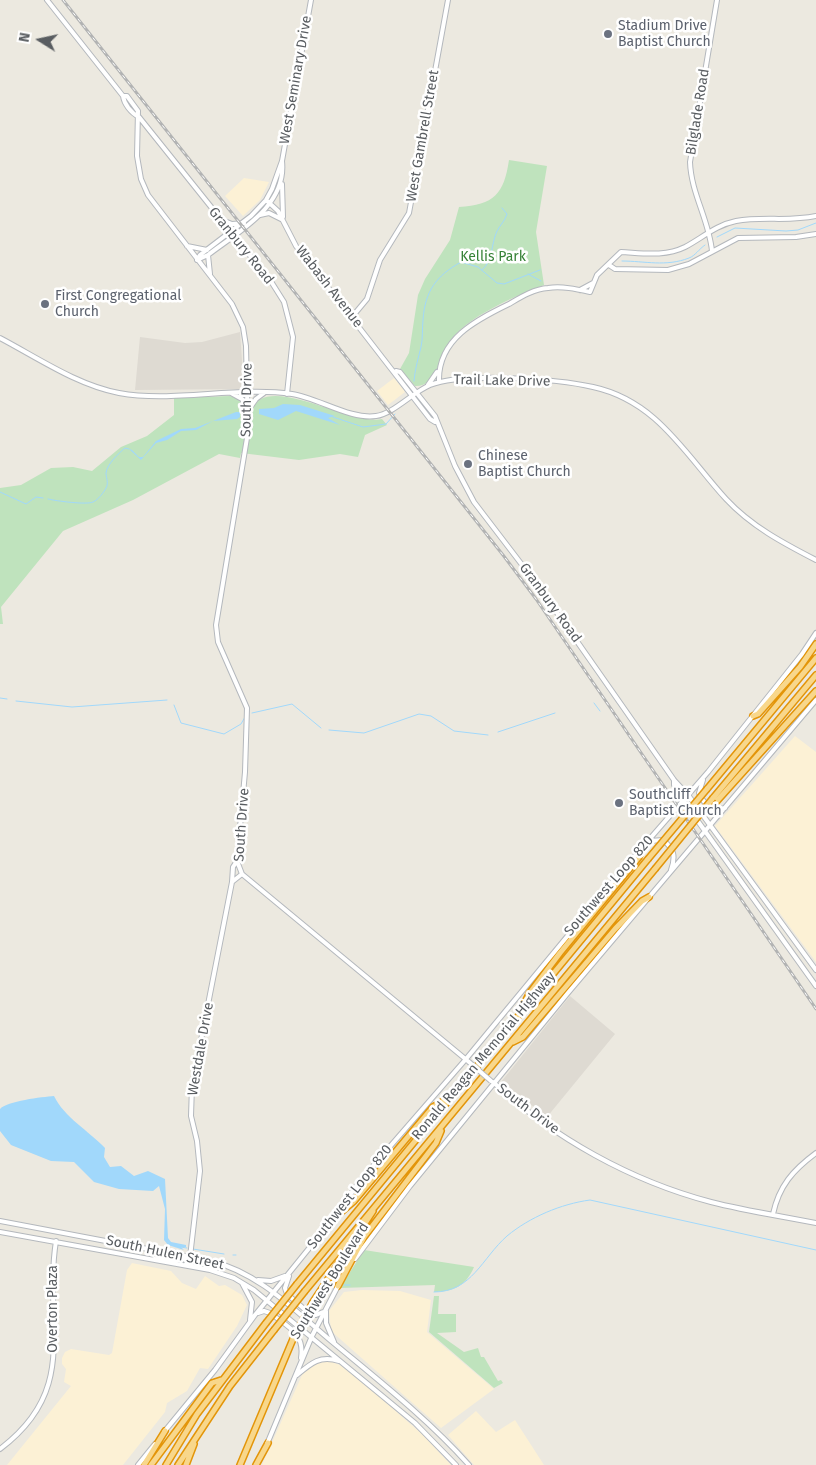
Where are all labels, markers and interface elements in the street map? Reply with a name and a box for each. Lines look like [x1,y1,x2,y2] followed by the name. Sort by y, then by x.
[276,14,316,146] street label: West Seminary Drive
[15,15,65,65] north arrow
[618,18,711,50] place label: Stadium Drive Baptist Church
[602,28,614,40] marker: Stadium Drive Baptist Church
[16,31,34,43] text: N
[683,67,713,157] street label: Bilglade Road
[403,69,443,203] street label: West Gambrell Street
[205,204,277,288] street label: Granbury Road
[292,243,366,331] street label: Wabash Avenue
[460,249,526,265] park label: Kellis Park
[55,288,181,321] place label: First Congregational Church
[39,298,51,310] marker: First Congregational Church
[238,363,256,437] street label: South Drive
[453,372,551,390] street label: Trail Lake Drive
[478,448,571,481] place label: Chinese Baptist Church
[462,458,474,470] marker: Chinese Baptist Church
[515,560,585,646] street label: Granbury Road
[629,787,722,820] place label: Southcliff Baptist Church
[231,788,253,862] street label: South Drive
[613,797,625,809] marker: Southcliff Baptist Church
[561,832,657,940] street label: Southwest Loop 820
[409,968,559,1144] street label: Ronald Reagan Memorial Highway
[185,1001,217,1097] street label: Westdale Drive
[493,1080,563,1138] street label: South Drive
[304,1142,396,1252] street label: Southwest Loop 820
[287,1220,373,1342] street label: Southwest Boulevard
[104,1232,226,1274] street label: South Hulen Street
[45,1265,61,1353] street label: Overton Plaza

